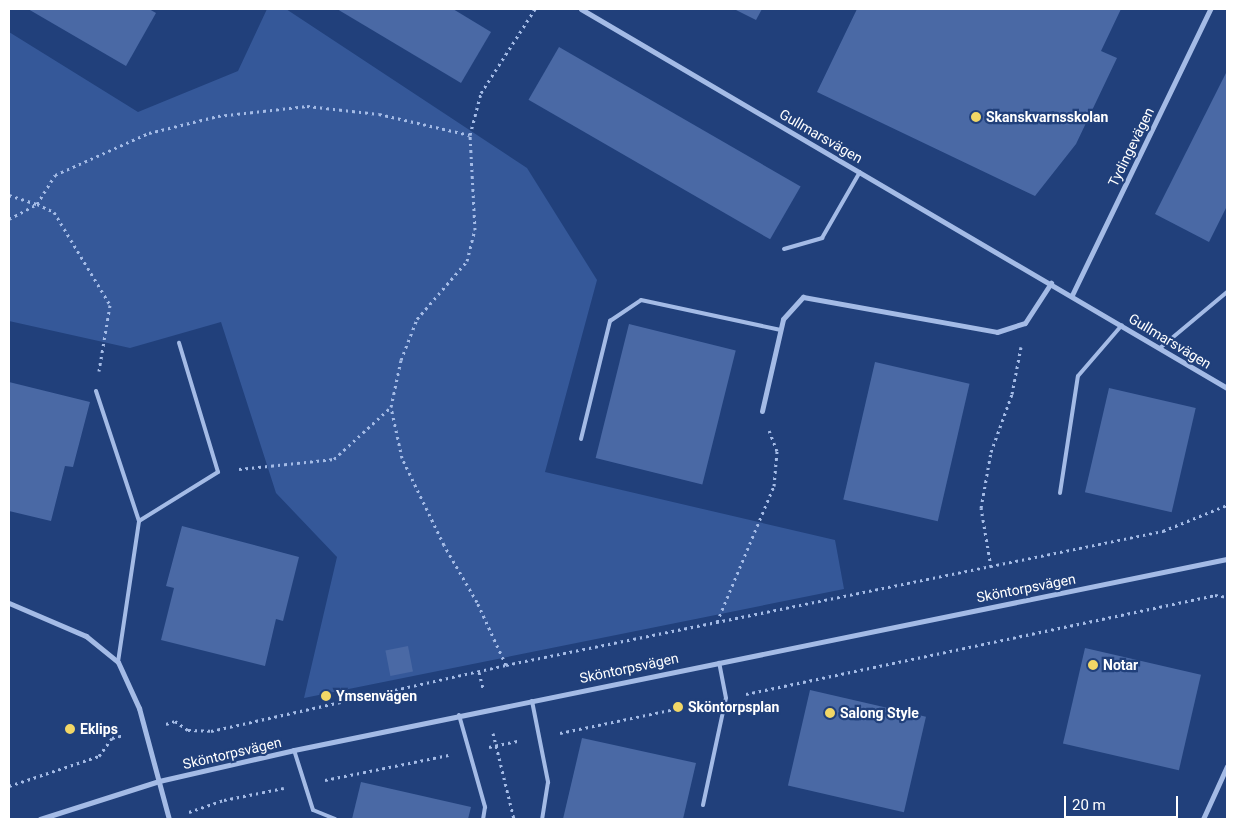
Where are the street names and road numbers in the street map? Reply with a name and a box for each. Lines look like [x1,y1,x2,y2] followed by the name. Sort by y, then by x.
[776,105,866,167] street label: Gullmarsvägen
[1105,105,1157,189] street label: Tydingevägen
[1126,310,1214,372] street label: Gullmarsvägen
[975,570,1077,606] street label: Sköntorpsvägen
[578,649,680,687] street label: Sköntorpsvägen
[181,733,283,773] street label: Sköntorpsvägen

